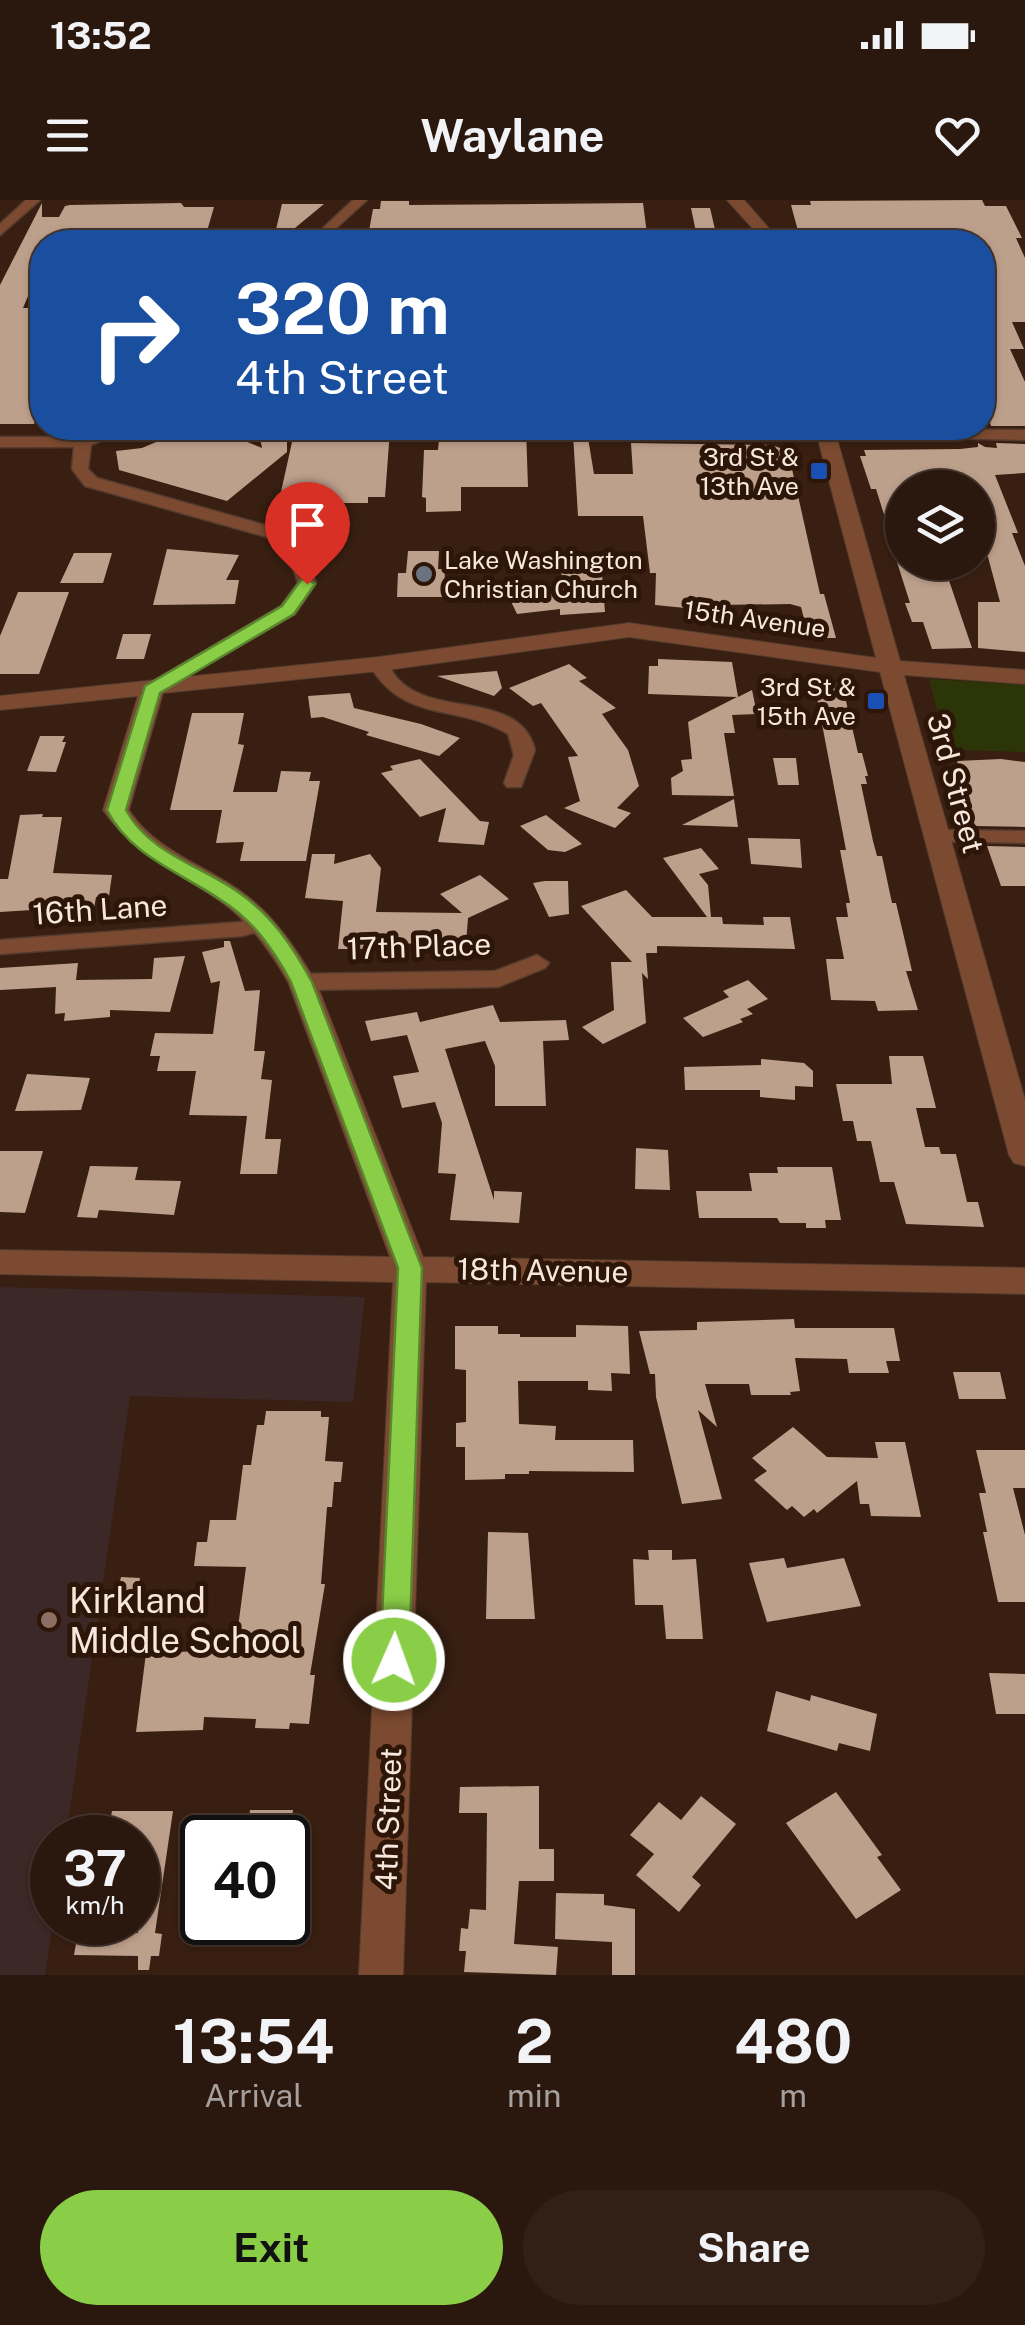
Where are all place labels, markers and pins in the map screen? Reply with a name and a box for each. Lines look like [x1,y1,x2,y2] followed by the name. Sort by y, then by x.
[700,442,799,501] place label: 3rd St & 13th Ave
[808,460,830,482] marker: 3rd St & 13th Ave
[265,482,350,585] pin
[444,545,643,604] place label: Lake Washington Christian Church
[413,563,435,585] marker: Lake Washington Christian Church
[757,672,856,731] place label: 3rd St & 15th Ave
[865,690,887,712] marker: 3rd St & 15th Ave
[69,1580,301,1661] place label: Kirkland Middle School
[38,1609,60,1631] marker: Kirkland Middle School

